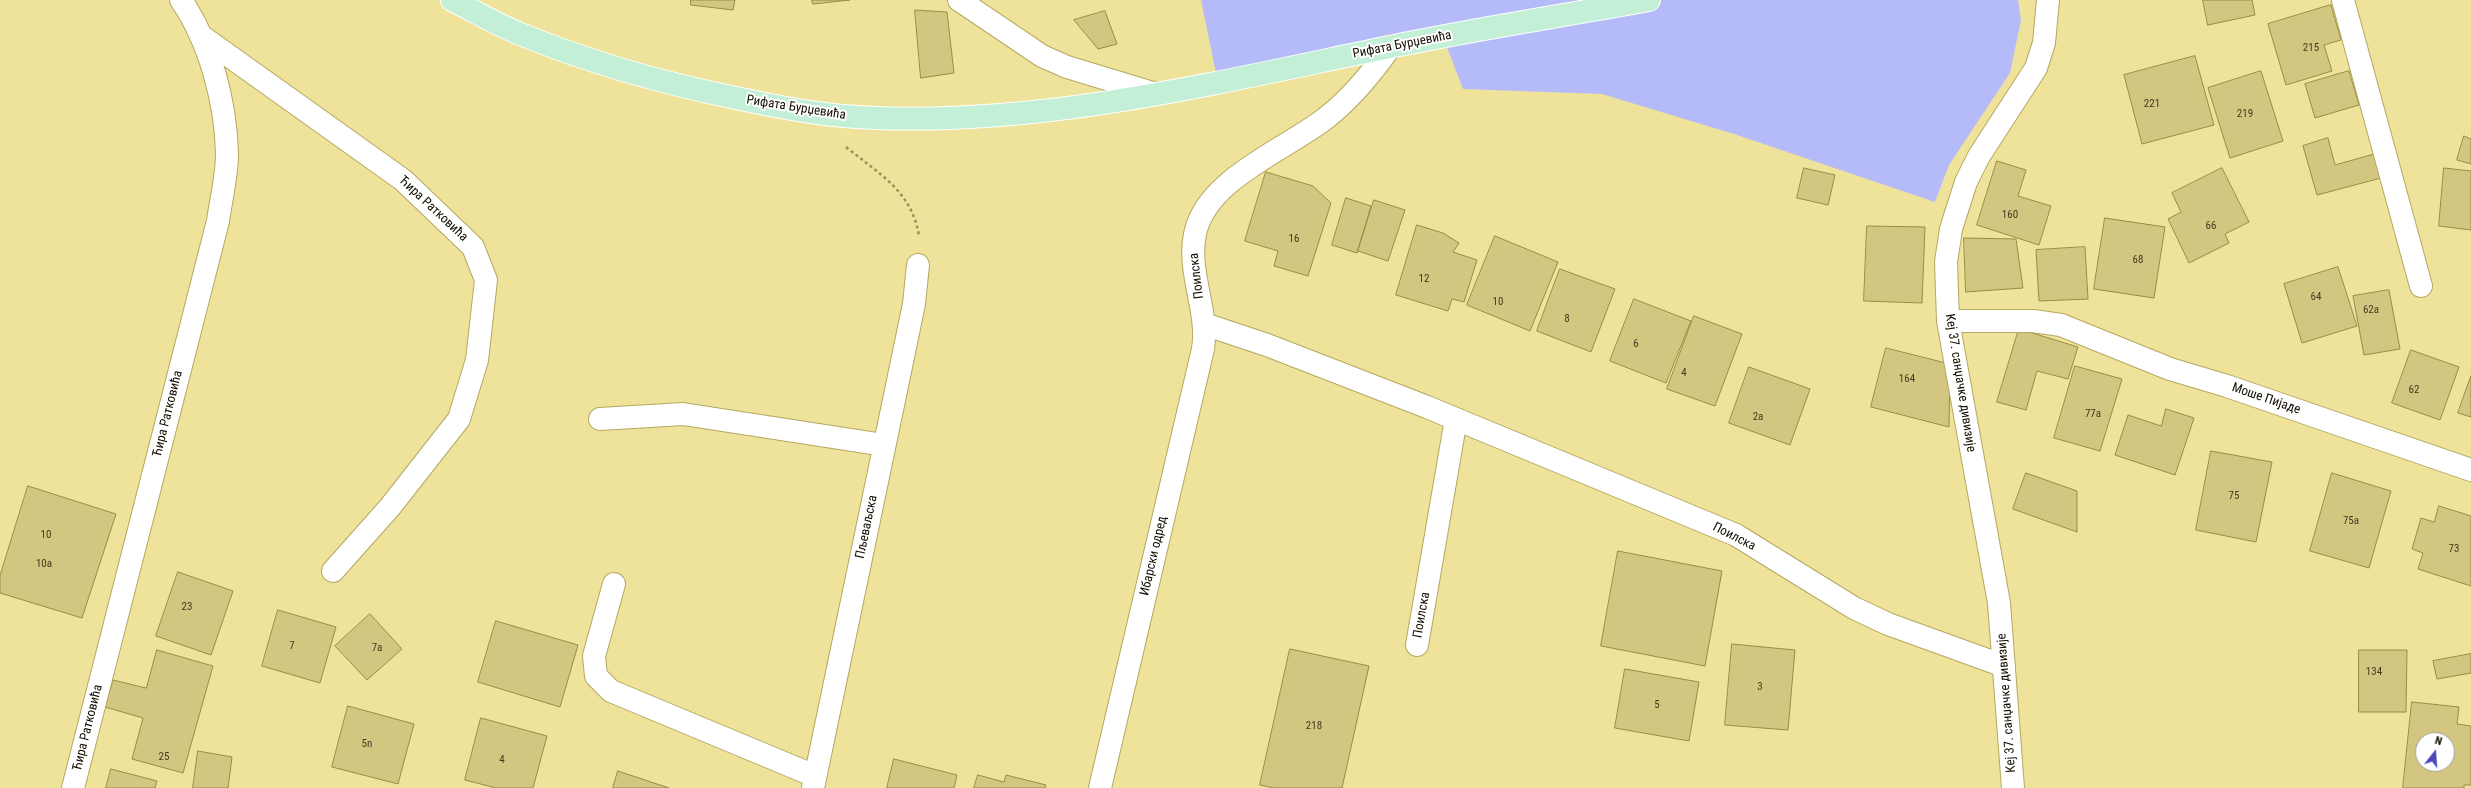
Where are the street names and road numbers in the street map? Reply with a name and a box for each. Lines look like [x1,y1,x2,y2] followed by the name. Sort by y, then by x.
[1351,28,1453,62] street label: Рифата Бурџевића
[745,92,847,124] street label: Рифата Бурџевића
[395,173,471,245] street label: Ћира Ратковића
[1186,252,1208,300] street label: Поилска
[1941,313,1979,453] street label: Кеј 37. санџачке дивизије
[150,369,186,459] street label: Ћира Ратковића
[2230,380,2302,418] street label: Моше Пијаде
[853,494,881,560] street label: Пљеваљска
[1137,515,1171,597] street label: Ибарски одред
[1710,520,1758,554] street label: Поилска
[1410,591,1434,639] street label: Поилска
[1994,633,2020,773] street label: Кеј 37. санџачке дивизије
[70,683,106,773] street label: Ћира Ратковића

